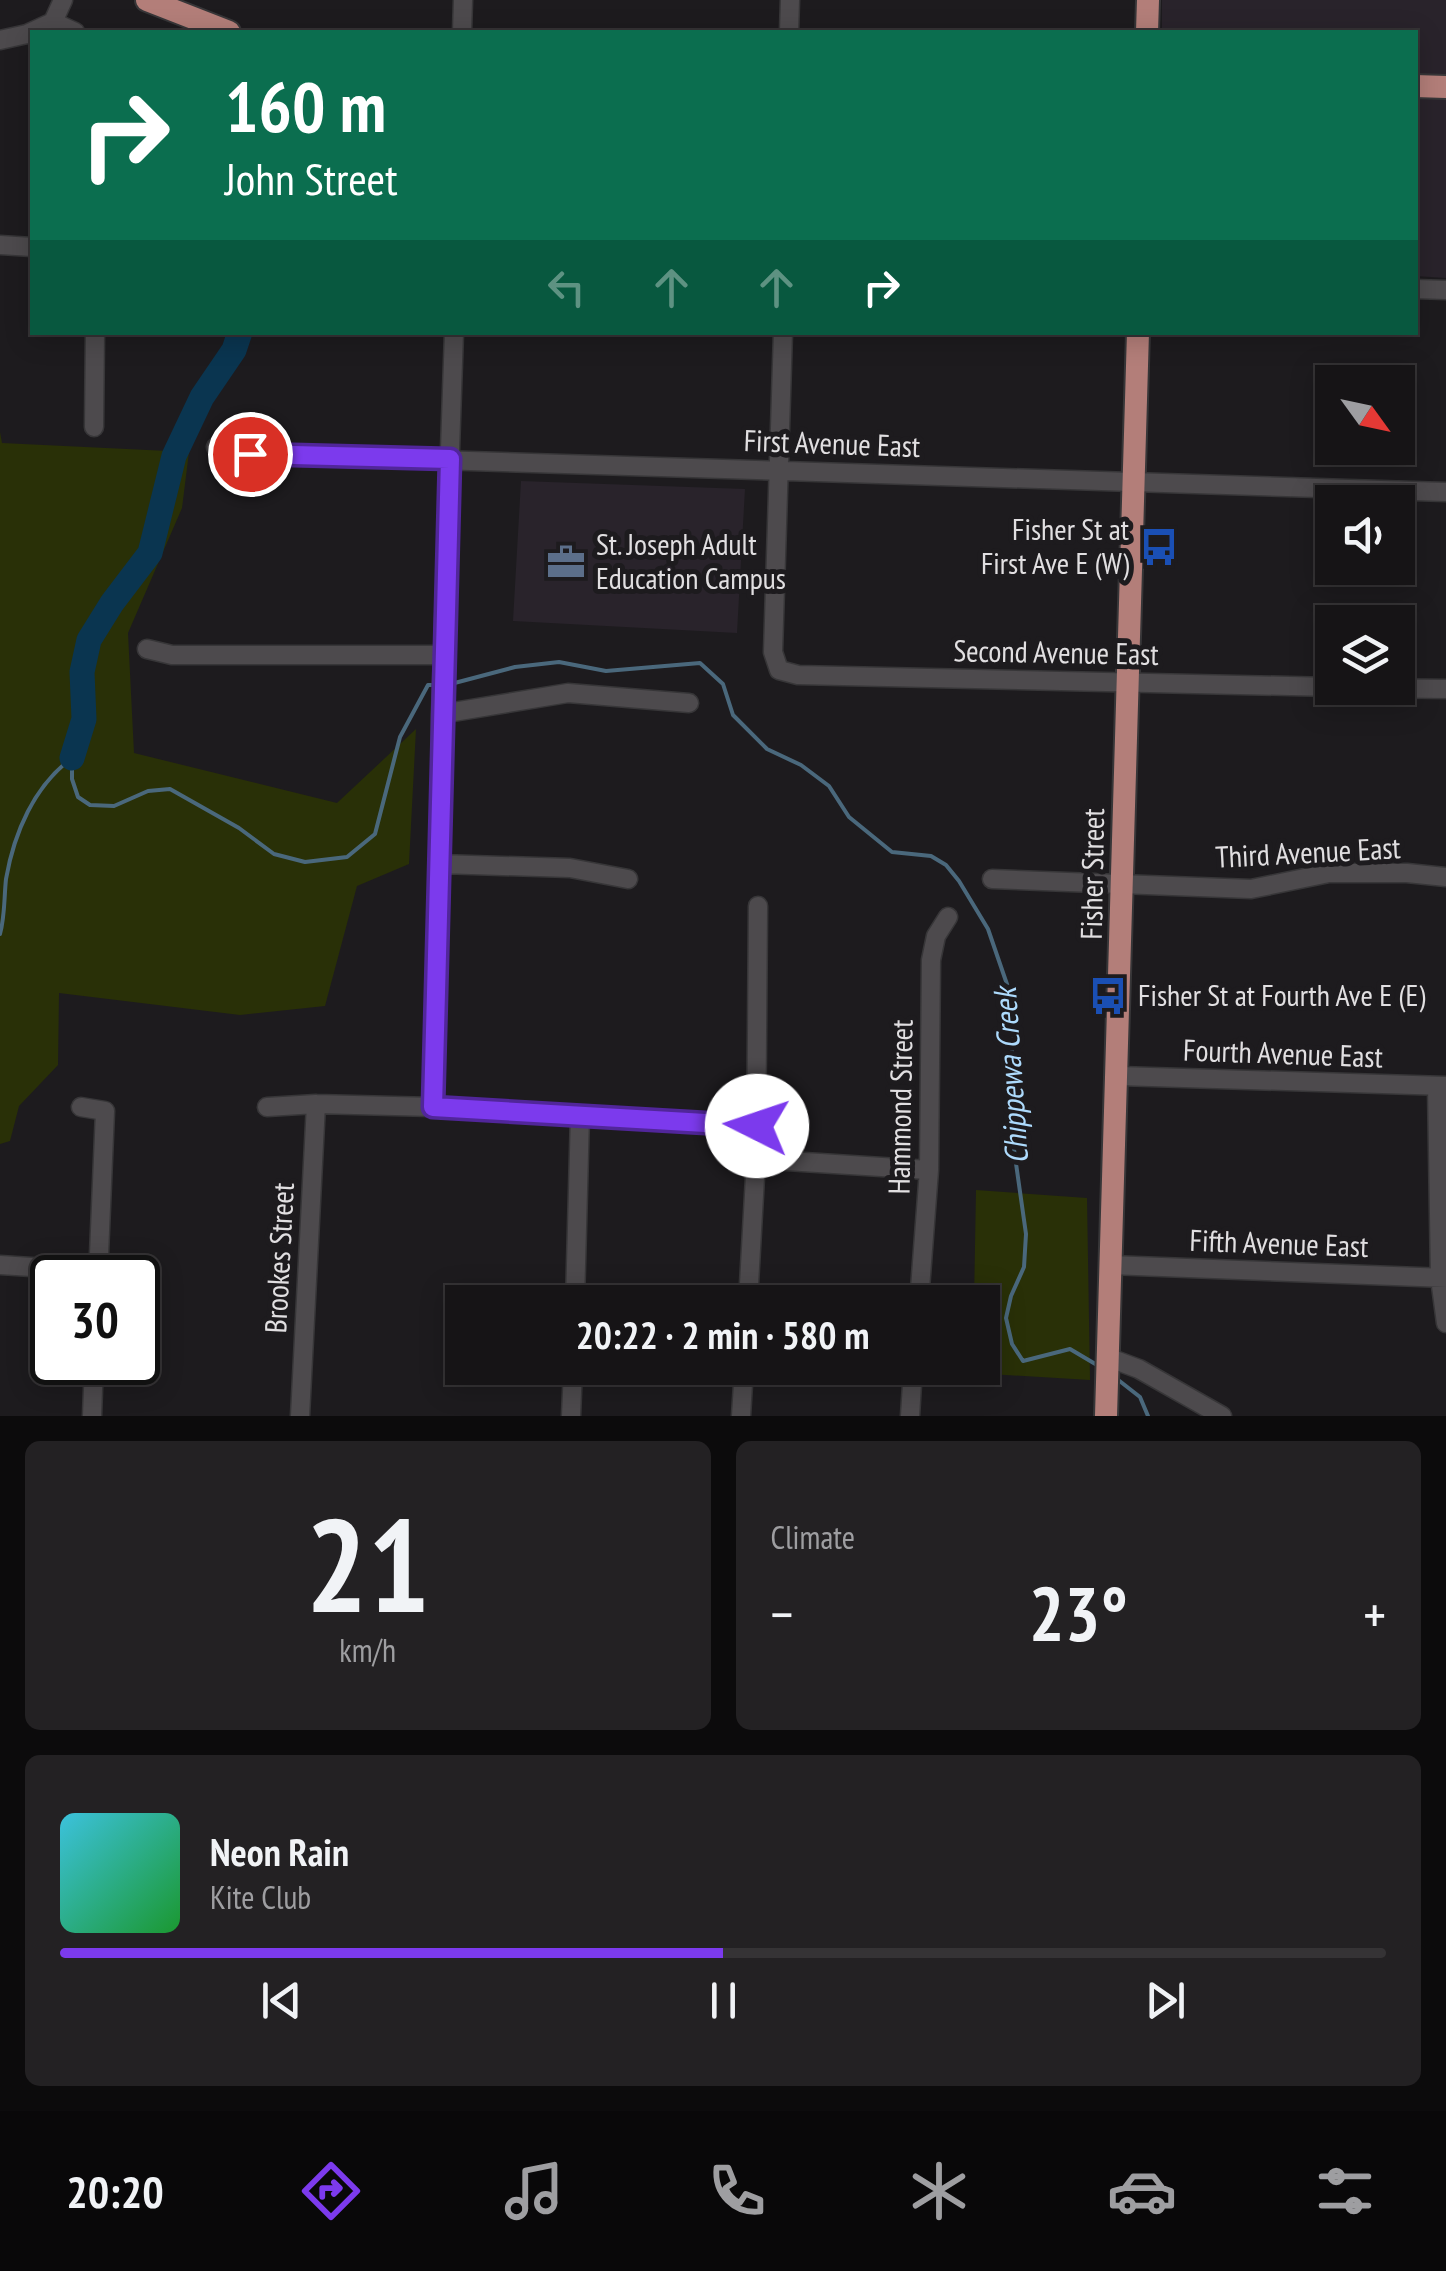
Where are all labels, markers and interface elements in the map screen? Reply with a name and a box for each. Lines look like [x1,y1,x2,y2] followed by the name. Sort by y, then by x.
[225,61,386,151] text: 160 m
[60,70,190,200] icon: right
[225,149,398,207] text: John Street
[539,260,594,315] icon: left
[644,260,699,315] icon: ahead
[749,260,804,315] icon: ahead
[854,260,909,315] icon: right
[1315,365,1415,465] north arrow
[1315,365,1415,705] map controls
[208,412,293,497] pin
[743,420,922,465] street label: First Avenue East
[223,427,278,482] icon: arrive
[1315,485,1415,585] button: sound
[981,509,1130,582] place label: Fisher St at First Ave E (W)
[596,524,786,597] place label: St. Joseph Adult Education Campus
[1138,526,1180,568] bus stop icon: Fisher St at First Ave E (W)
[545,541,587,583] office icon: St. Joseph Adult Education Campus
[1315,605,1415,705] button: layers
[953,630,1160,673] street label: Second Avenue East
[1071,807,1112,940] street label: Fisher Street
[1214,827,1402,876] street label: Third Avenue East
[1087,975,1129,1017] bus stop icon: Fisher St at Fourth Ave E (E)
[1138,975,1425,1014] place label: Fisher St at Fourth Ave E (E)
[983,983,1037,1166] water label: Chippewa Creek
[878,1019,921,1195] street label: Hammond Street
[1183,1030,1384,1076] street label: Fourth Avenue East
[705,1074,809,1178] position arrow
[255,1181,302,1334] street label: Brookes Street
[1189,1220,1370,1265] street label: Fifth Avenue East
[30,1255,160,1385] speed limit sign: 30
[576,1310,869,1359] text: 20:22 · 2 min · 580 m
[306,1480,430,1648] text: 21
[771,1516,855,1558] text: Climate
[1029,1565,1128,1662] text: 23°
[771,1578,793,1649] text: −
[1363,1578,1386,1649] text: +
[339,1629,396,1671] text: km/h
[210,1827,349,1876] text: Neon Rain
[210,1876,311,1918] text: Kite Club
[254,1973,309,2028] icon: previous
[696,1973,751,2028] icon: pause
[1138,1973,1193,2028] icon: next
[296,2156,366,2226] icon: directions
[499,2156,569,2226] icon: music
[702,2156,772,2226] icon: phone
[904,2156,974,2226] icon: climate
[1107,2156,1177,2226] icon: car
[1310,2156,1380,2226] icon: filters
[66,2162,164,2220] text: 20:20

